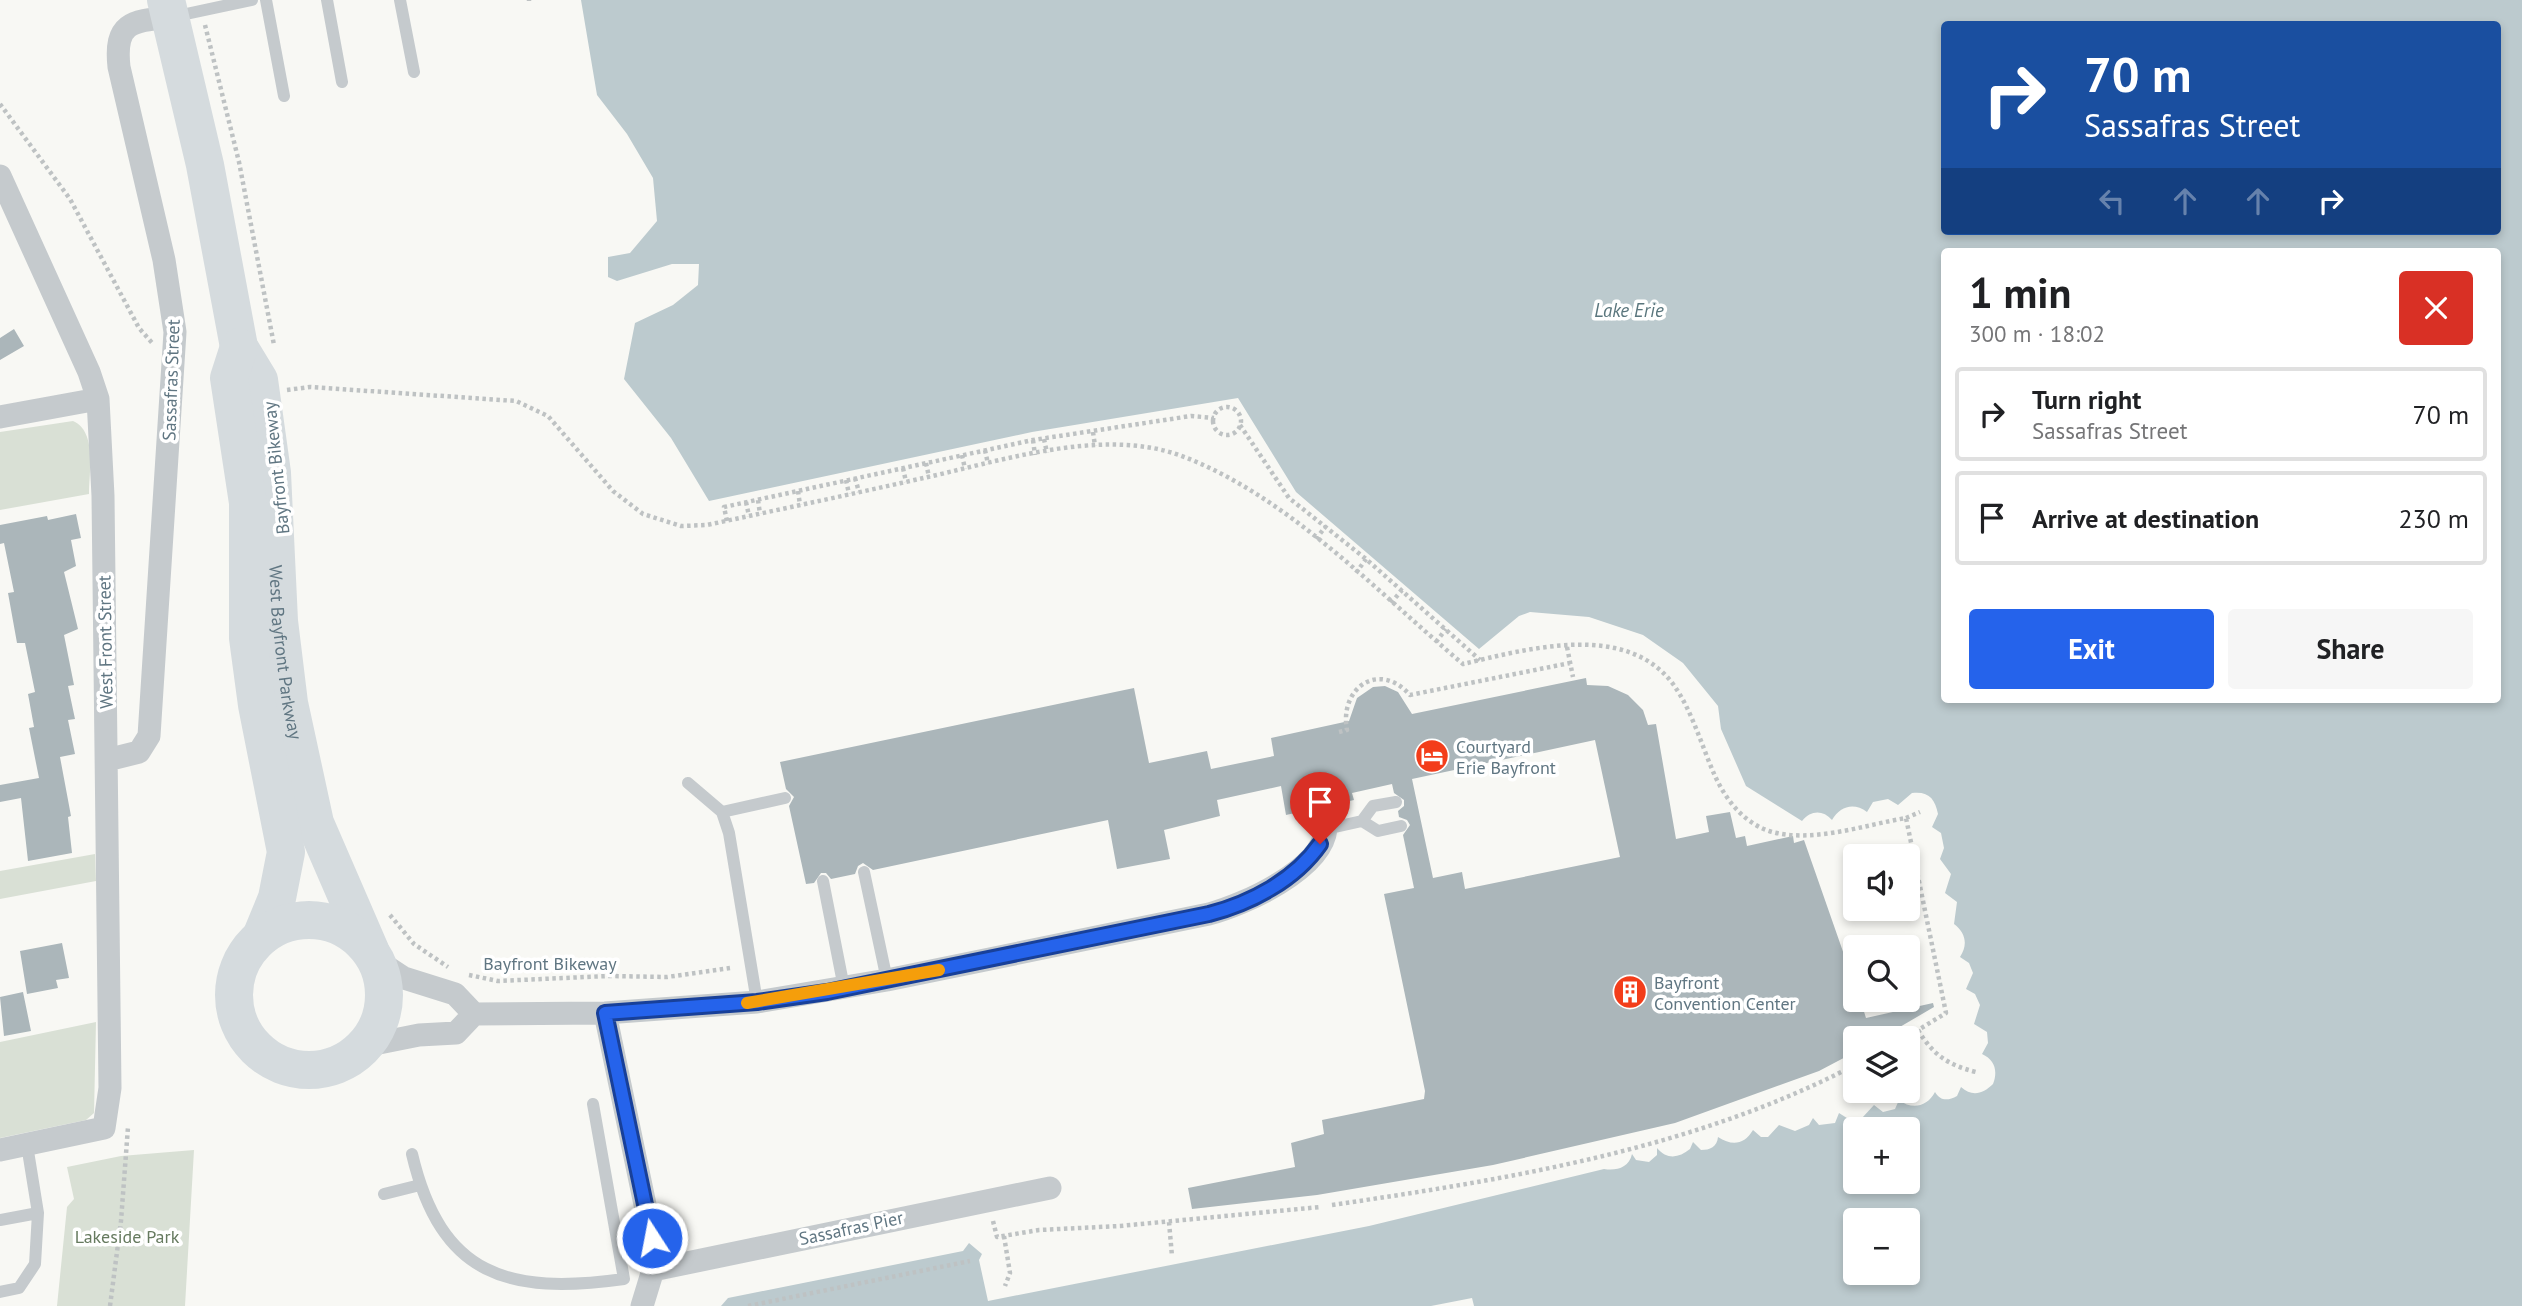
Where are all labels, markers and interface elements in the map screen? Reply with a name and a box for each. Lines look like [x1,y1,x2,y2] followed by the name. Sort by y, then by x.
[2084,42,2191,106] text: 70 m
[1969,49,2060,140] icon: right
[2084,104,2300,146] text: Sassafras Street
[2093,182,2131,220] icon: left
[2166,182,2204,220] icon: ahead
[2239,182,2277,220] icon: ahead
[2312,182,2350,220] icon: right
[1969,265,2071,320] text: 1 min
[2399,271,2473,345] button: close
[1594,298,1664,322] water label: Lake Erie
[157,319,185,441] street label: Sassafras Street
[1969,319,2105,348] text: 300 m · 18:02
[2032,383,2141,416] text: Turn right
[1973,395,2011,433] icon: right
[2413,398,2469,431] text: 70 m
[258,400,294,536] street label: Bayfront Bikeway
[2032,416,2188,445] text: Sassafras Street
[1973,499,2011,537] icon: arrive
[2032,502,2259,535] text: Arrive at destination
[2398,502,2469,535] text: 230 m
[265,564,308,742] street label: West Bayfront Parkway
[92,575,118,709] street label: West Front Street
[1969,609,2214,689] button: Exit
[2228,609,2473,689] button: Share
[1456,735,1556,779] place label: Courtyard Erie Bayfront
[1413,737,1451,775] hotel icon: Courtyard Erie Bayfront
[1290,772,1350,844] pin
[1301,783,1339,821] icon: arrive
[1843,844,1920,1285] map controls
[1843,844,1920,921] button: sound
[1843,935,1920,1012] button: search
[483,952,617,975] street label: Bayfront Bikeway
[1654,971,1796,1015] place label: Bayfront Convention Center
[1611,973,1649,1011] building icon: Bayfront Convention Center
[1843,1026,1920,1103] button: layers
[1843,1117,1920,1194] button: +
[615,1201,689,1275] position arrow
[797,1206,905,1250] street label: Sassafras Pier
[1843,1208,1920,1285] button: −
[75,1225,180,1248] park label: Lakeside Park

